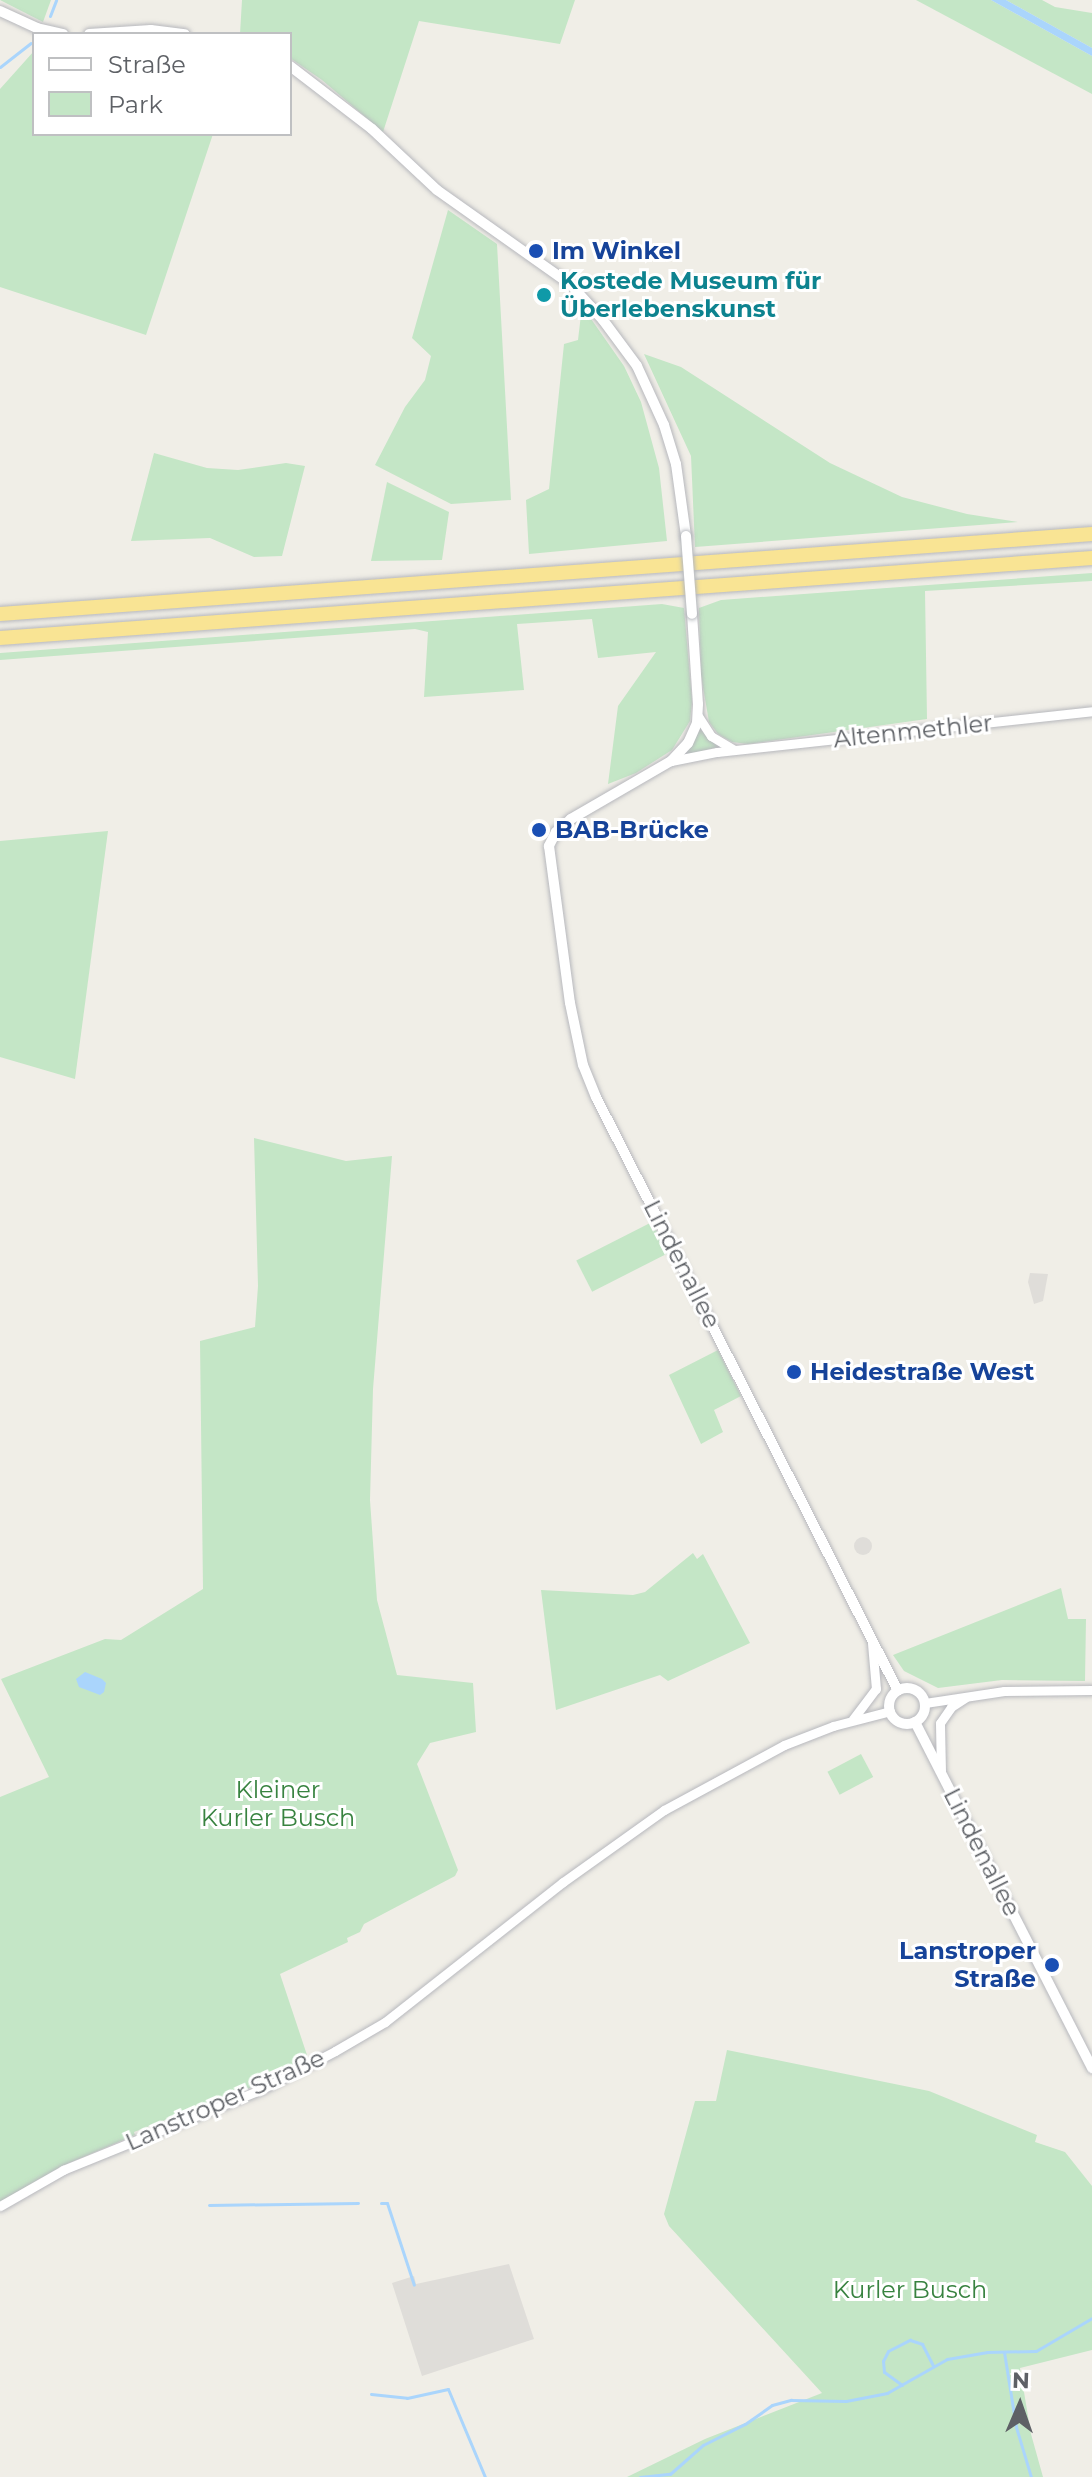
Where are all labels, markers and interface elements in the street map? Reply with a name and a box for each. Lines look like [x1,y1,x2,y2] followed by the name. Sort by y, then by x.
[32,32,292,136] legend
[108,50,186,79] text: Straße
[108,90,163,119] text: Park
[552,237,681,265] place label: Im Winkel
[527,242,545,260] marker: Im Winkel
[560,267,821,323] place label: Kostede Museum für Überlebenskunst
[535,286,553,304] marker: Kostede Museum für Überlebenskunst
[832,708,994,754] street label: Altenmethler
[555,816,709,844] place label: BAB-Brücke
[530,821,548,839] marker: BAB-Brücke
[637,1195,727,1333] street label: Lindenallee
[810,1358,1034,1386] place label: Heidestraße West
[785,1363,803,1381] marker: Heidestraße West
[201,1776,355,1832] park label: Kleiner Kurler Busch
[937,1783,1027,1921] street label: Lindenallee
[899,1937,1036,1993] place label: Lanstroper Straße
[1043,1956,1061,1974] marker: Lanstroper Straße
[121,2043,329,2157] street label: Lanstroper Straße
[833,2276,987,2304] park label: Kurler Busch
[980,2365,1060,2445] north arrow
[1011,2367,1030,2394] text: N

